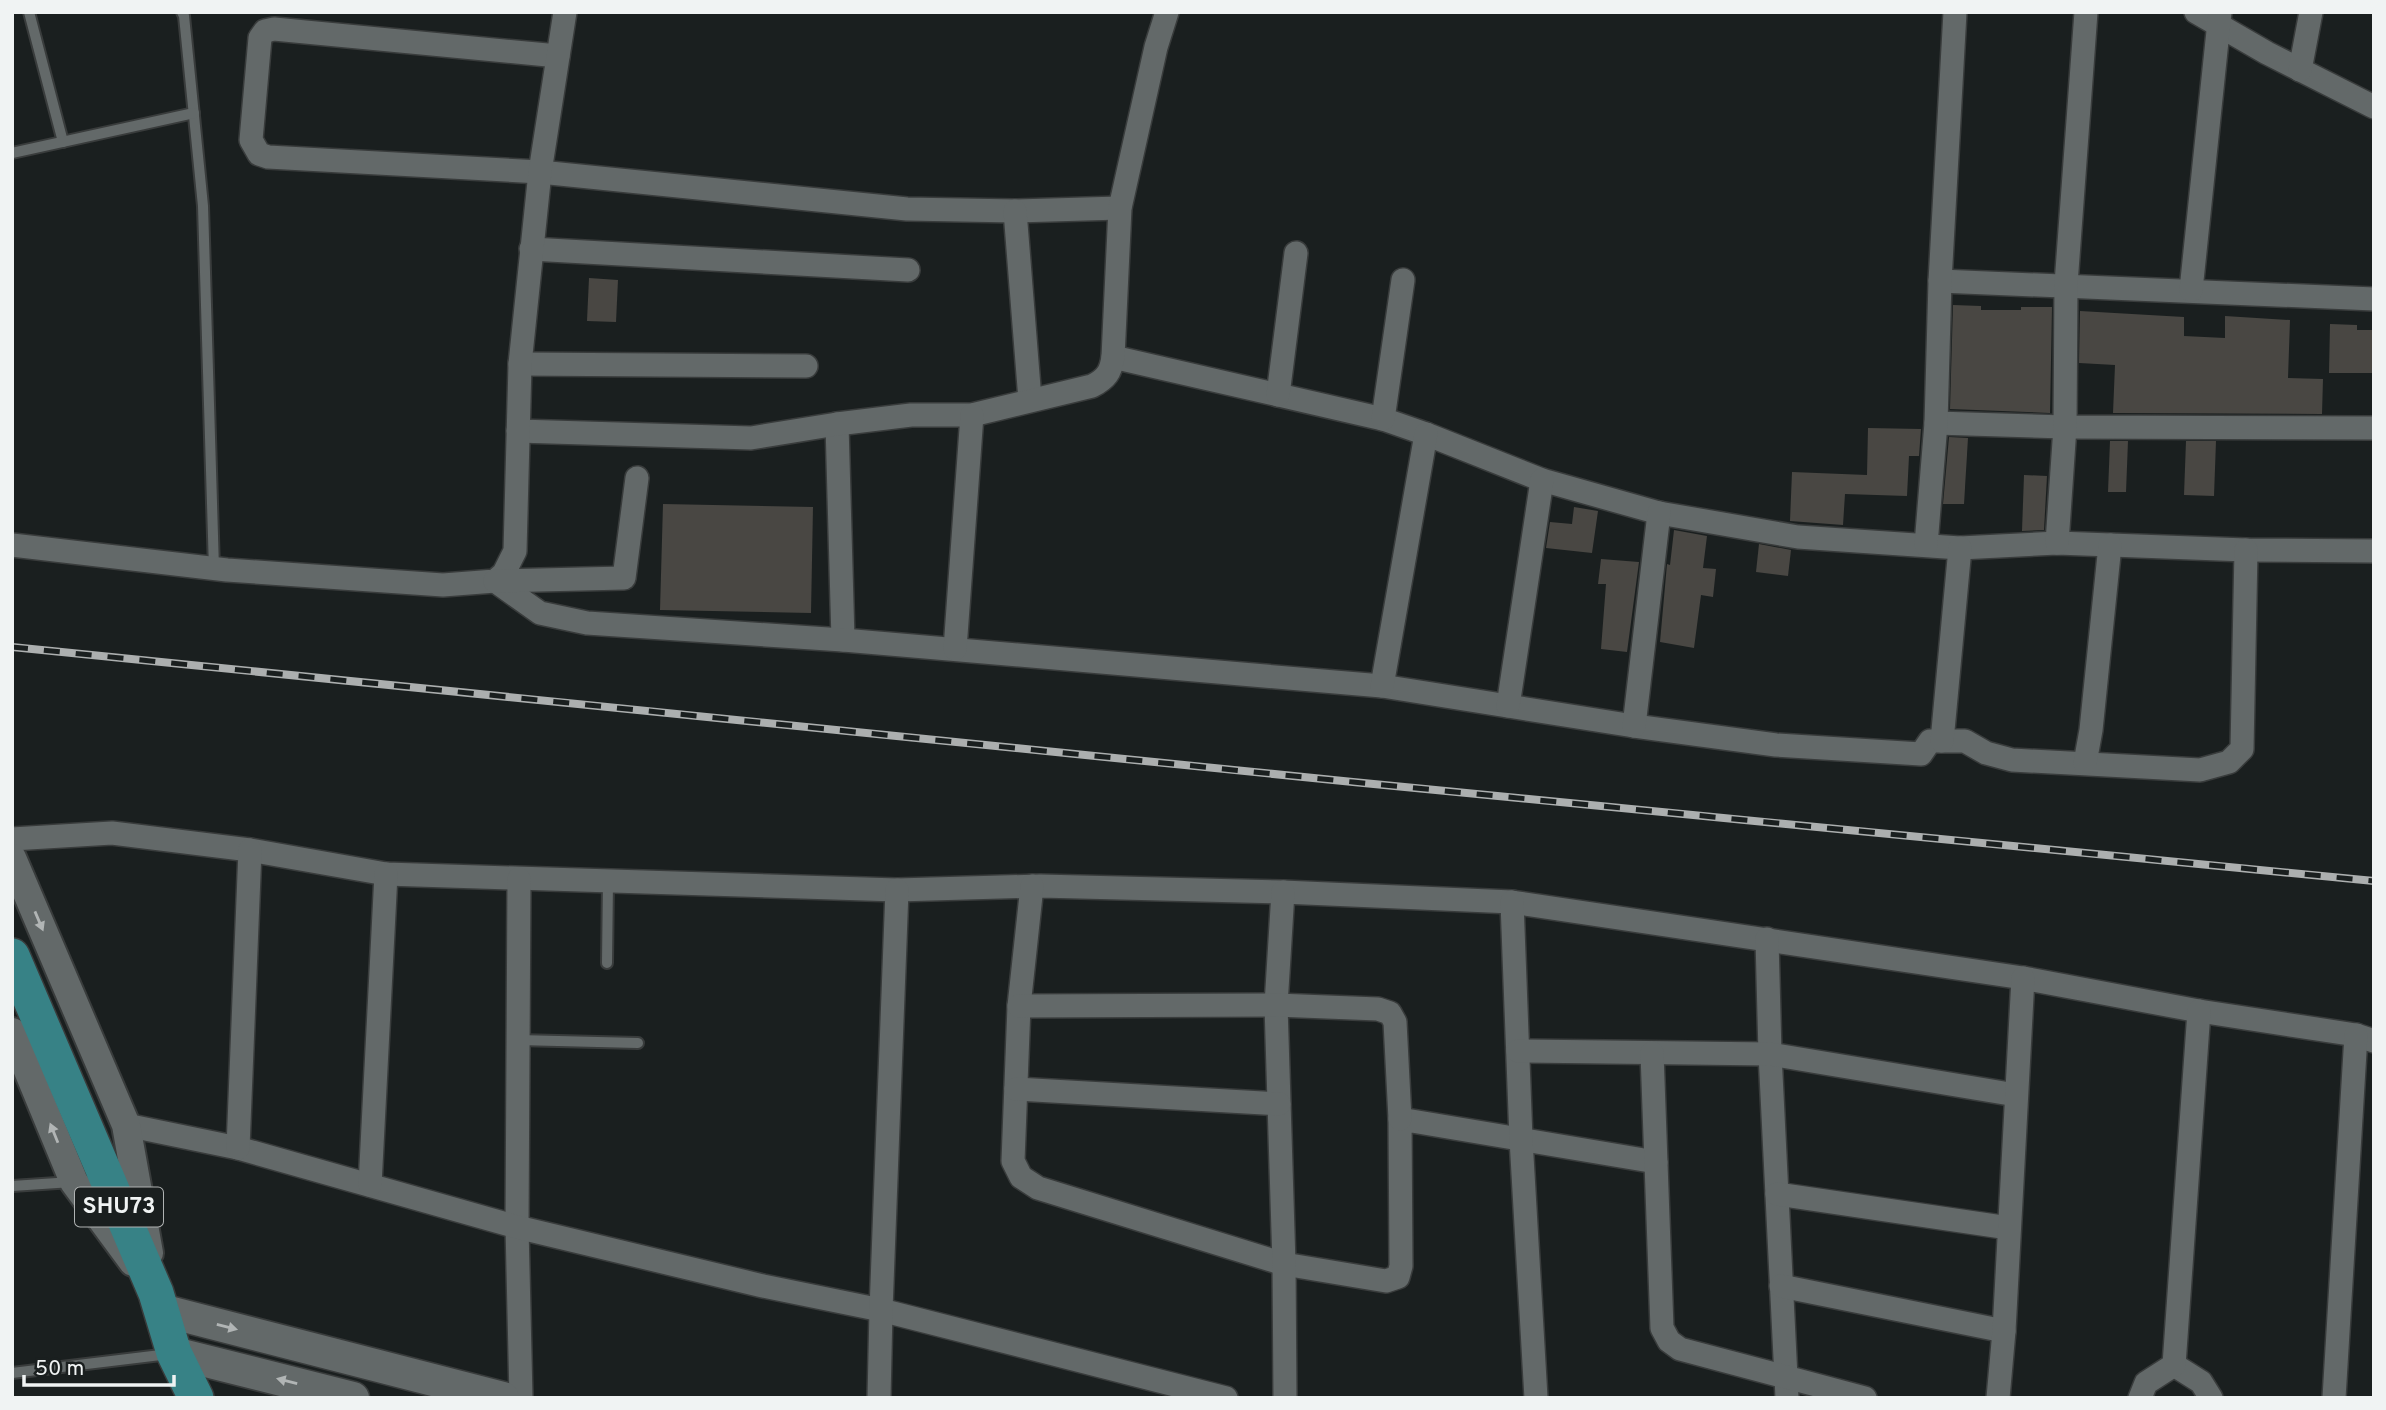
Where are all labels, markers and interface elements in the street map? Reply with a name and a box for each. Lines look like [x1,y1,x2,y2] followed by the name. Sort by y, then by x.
[34,910,45,931] one-way arrow
[48,1122,59,1143] one-way arrow
[75,1188,163,1226] road number: SHU73
[216,1322,238,1333] one-way arrow
[24,1344,175,1388] scale bar
[35,1356,84,1383] text: 50 m
[275,1375,297,1386] one-way arrow

